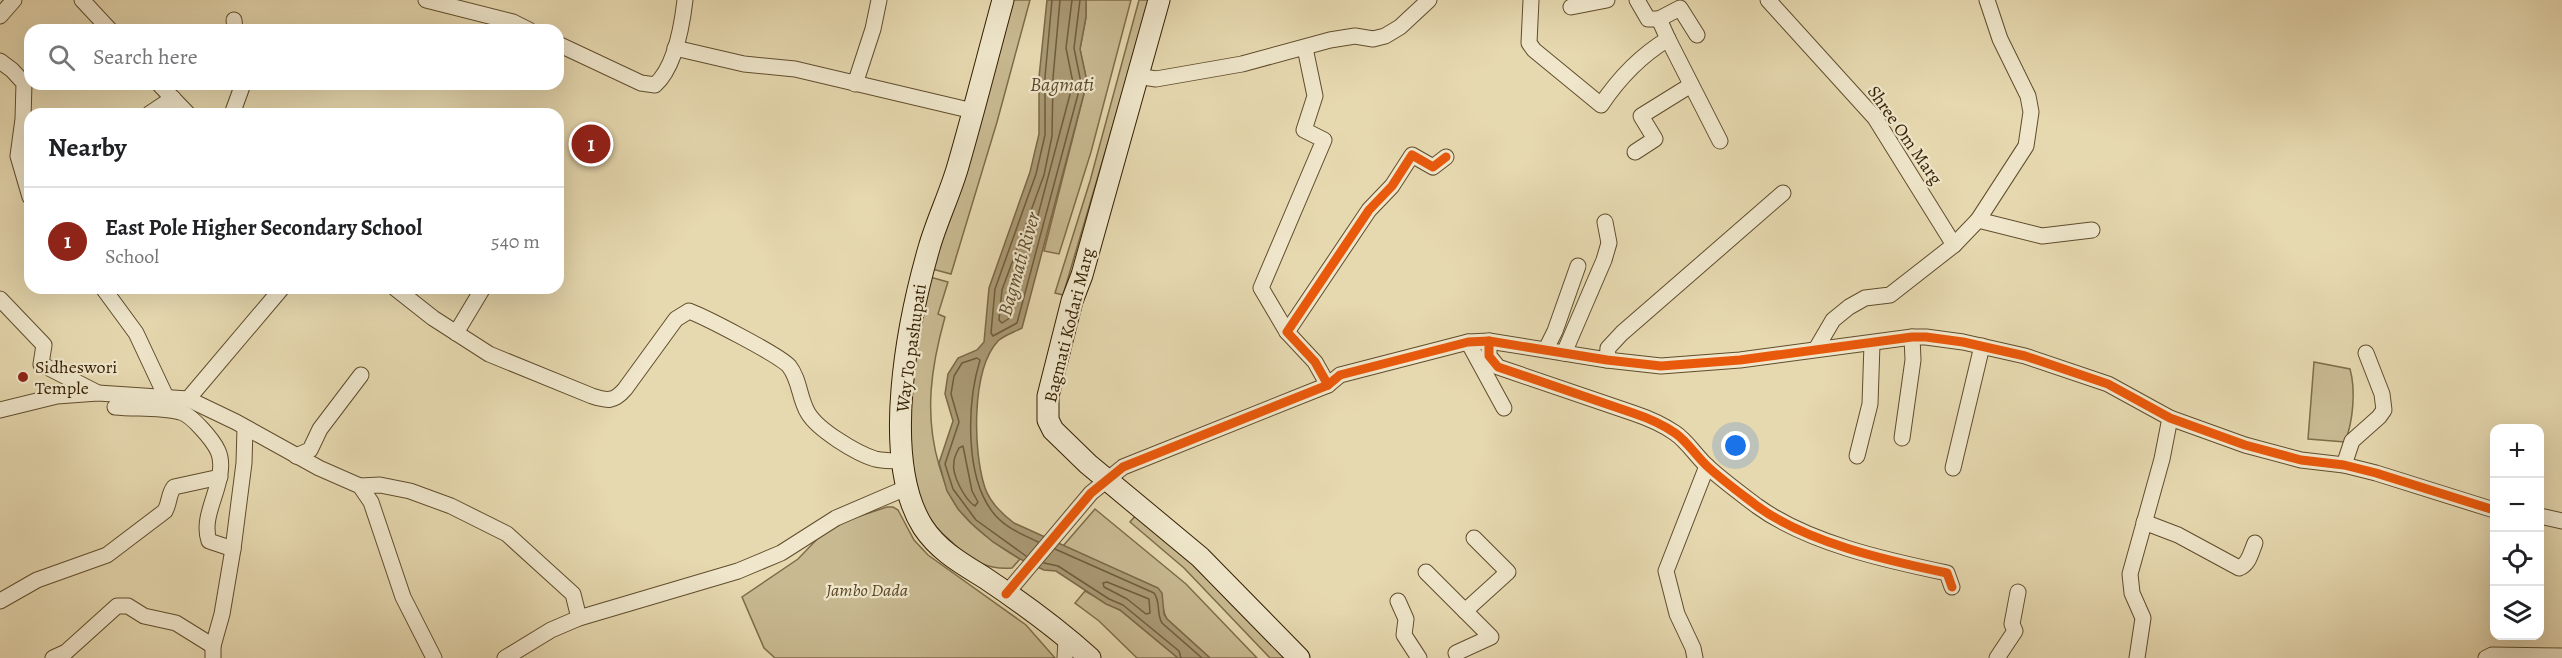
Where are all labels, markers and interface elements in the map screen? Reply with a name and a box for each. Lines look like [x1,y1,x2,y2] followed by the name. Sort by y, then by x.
[24,24,564,90] search box
[45,41,78,74] icon: search
[93,42,198,72] text: Search here
[1030,71,1094,98] water label: Bagmati
[1862,81,1948,189] street label: Shree Om Marg
[572,122,610,166] pin: 1
[48,130,127,165] text: Nearby
[991,208,1047,319] water label: Bagmati River
[105,213,422,243] text: East Pole Higher Secondary School
[64,228,71,255] text: 1
[491,228,540,255] text: 540 m
[105,243,159,270] text: School
[1038,245,1100,405] street label: Bagmati Kodari Marg
[890,282,932,415] street label: Way To pashupati
[35,355,117,400] place label: Sidheswori Temple
[16,370,30,384] marker: Sidheswori Temple
[2490,424,2544,640] map controls
[2490,424,2544,478] button: +
[1721,431,1750,460] your location
[2490,478,2544,532] button: −
[2490,532,2544,586] button: locate
[825,578,908,602] park label: Jambo Dada
[2490,586,2544,640] button: layers

